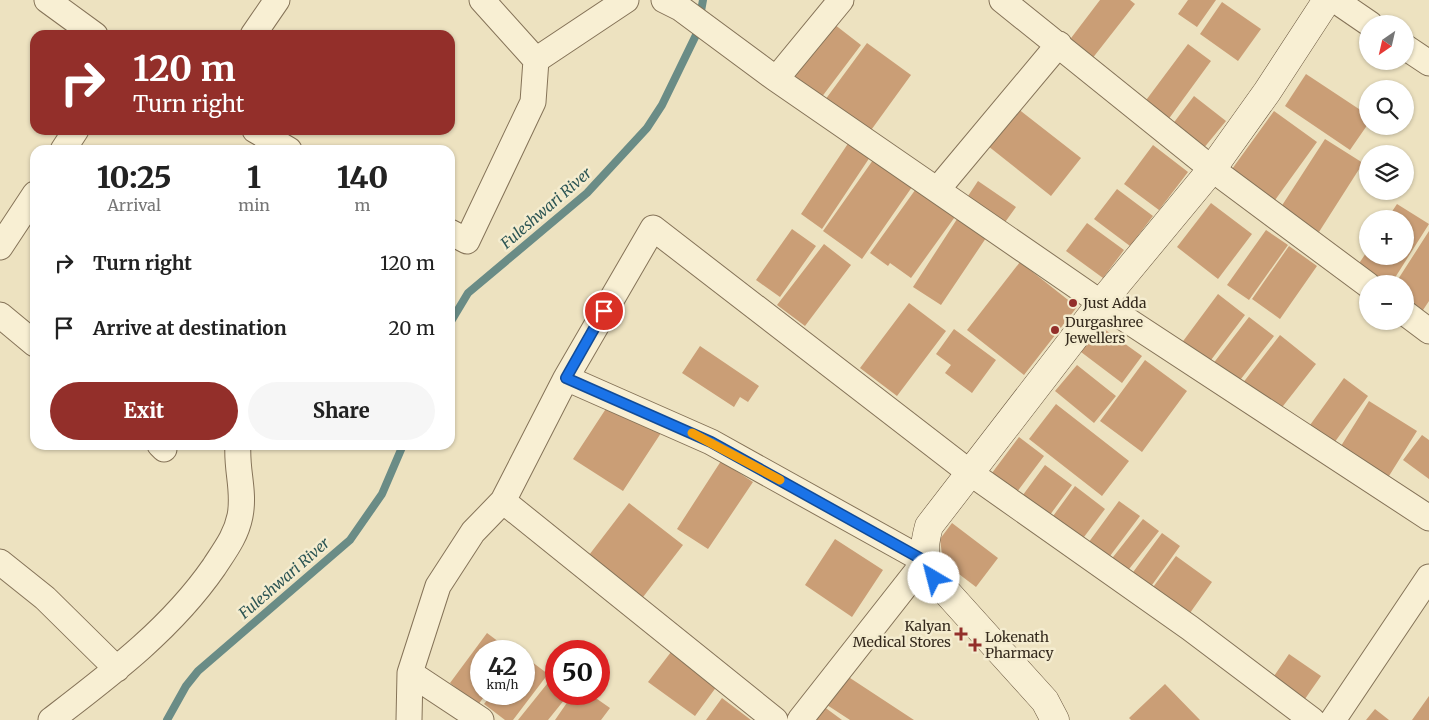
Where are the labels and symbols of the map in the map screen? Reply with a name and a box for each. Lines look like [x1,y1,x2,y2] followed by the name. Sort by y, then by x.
[1359,15,1414,70] north arrow
[496,163,596,253] water label: Fuleshwari River
[583,290,625,332] pin
[1082,294,1147,312] place label: Just Adda
[1067,297,1079,309] marker: Just Adda
[1064,313,1143,347] place label: Durgashree Jewellers
[1049,324,1061,336] marker: Durgashree Jewellers
[234,533,334,623] water label: Fuleshwari River
[907,551,959,603] position arrow
[853,617,951,651] place label: Kalyan Medical Stores
[955,628,967,640] marker: Kalyan Medical Stores
[985,628,1054,662] place label: Lokenath Pharmacy
[969,639,981,651] marker: Lokenath Pharmacy
[545,640,610,705] speed limit sign: 50

